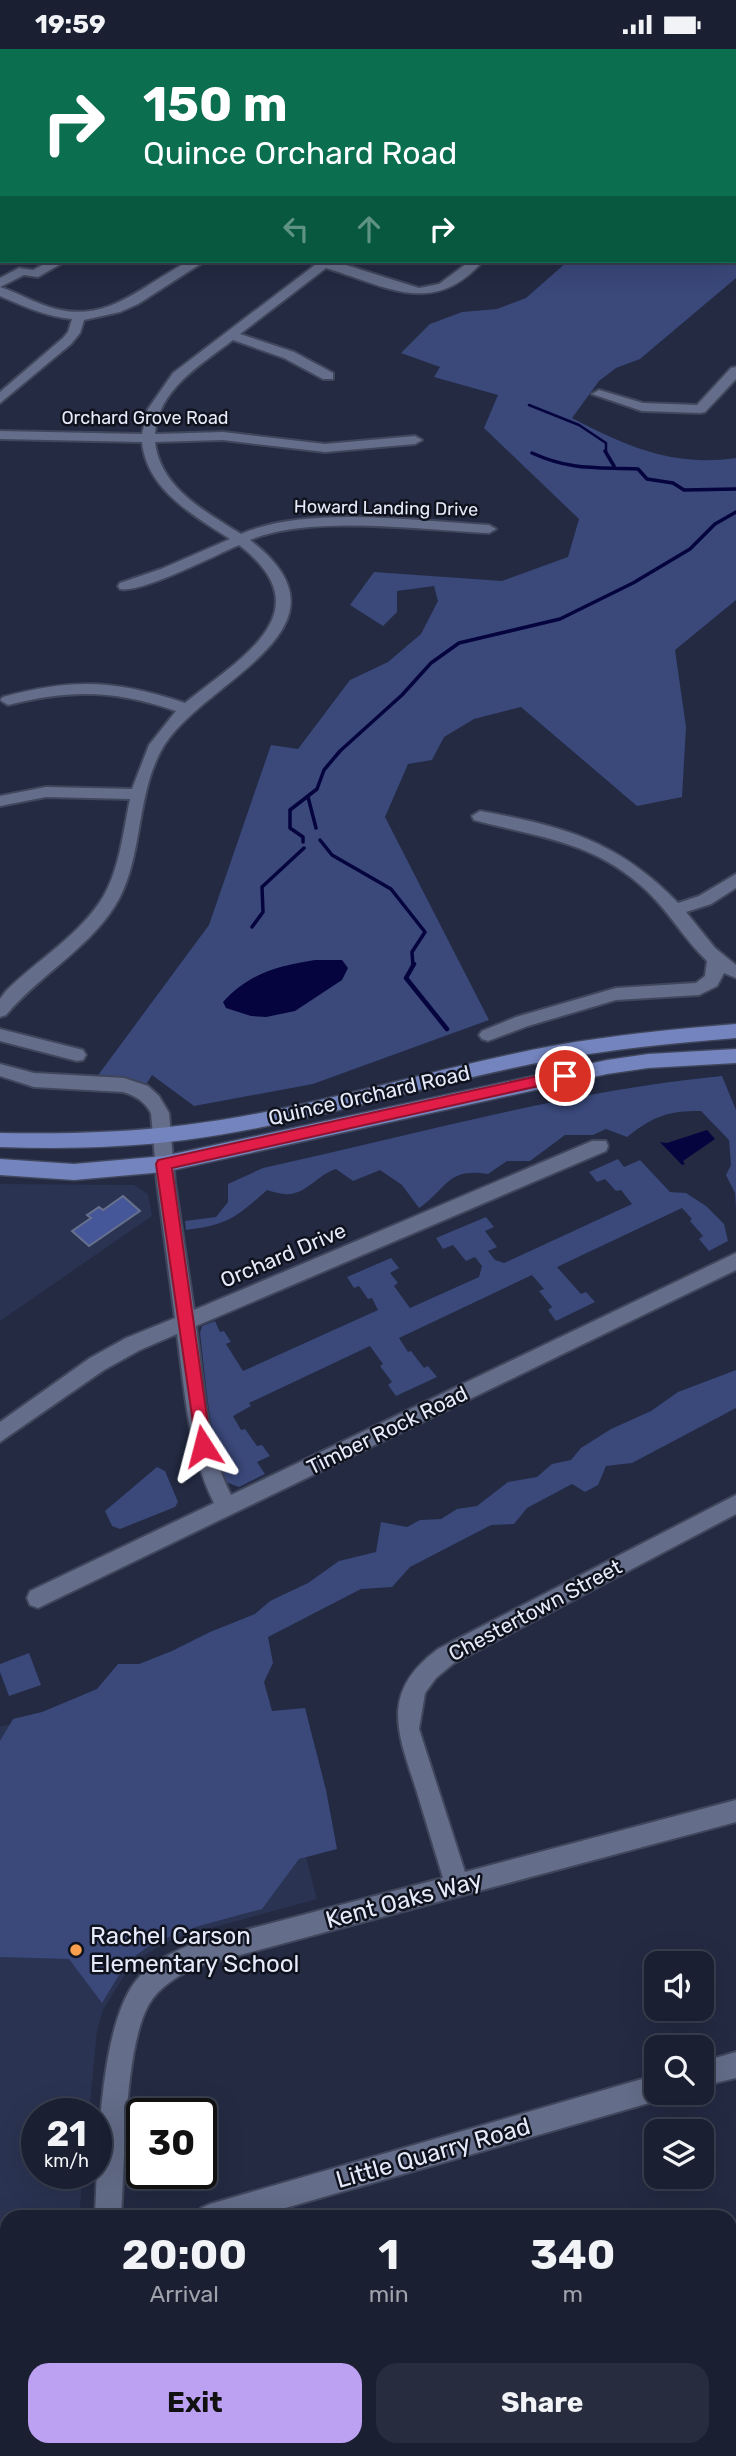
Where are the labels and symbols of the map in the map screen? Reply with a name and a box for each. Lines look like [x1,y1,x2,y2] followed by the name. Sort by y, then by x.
[61,407,229,429] street label: Orchard Grove Road
[294,495,478,521] street label: Howard Landing Drive
[535,1046,595,1106] pin
[266,1060,472,1130] street label: Quince Orchard Road
[216,1217,350,1293] street label: Orchard Drive
[303,1380,471,1480] street label: Timber Rock Road
[166,1409,240,1483] position arrow
[444,1554,626,1666] street label: Chestertown Street
[323,1866,485,1934] street label: Kent Oaks Way
[90,1922,299,1978] place label: Rachel Carson Elementary School
[68,1942,84,1958] marker: Rachel Carson Elementary School
[126,2098,217,2189] speed limit sign: 30
[333,2112,533,2194] street label: Little Quarry Road

